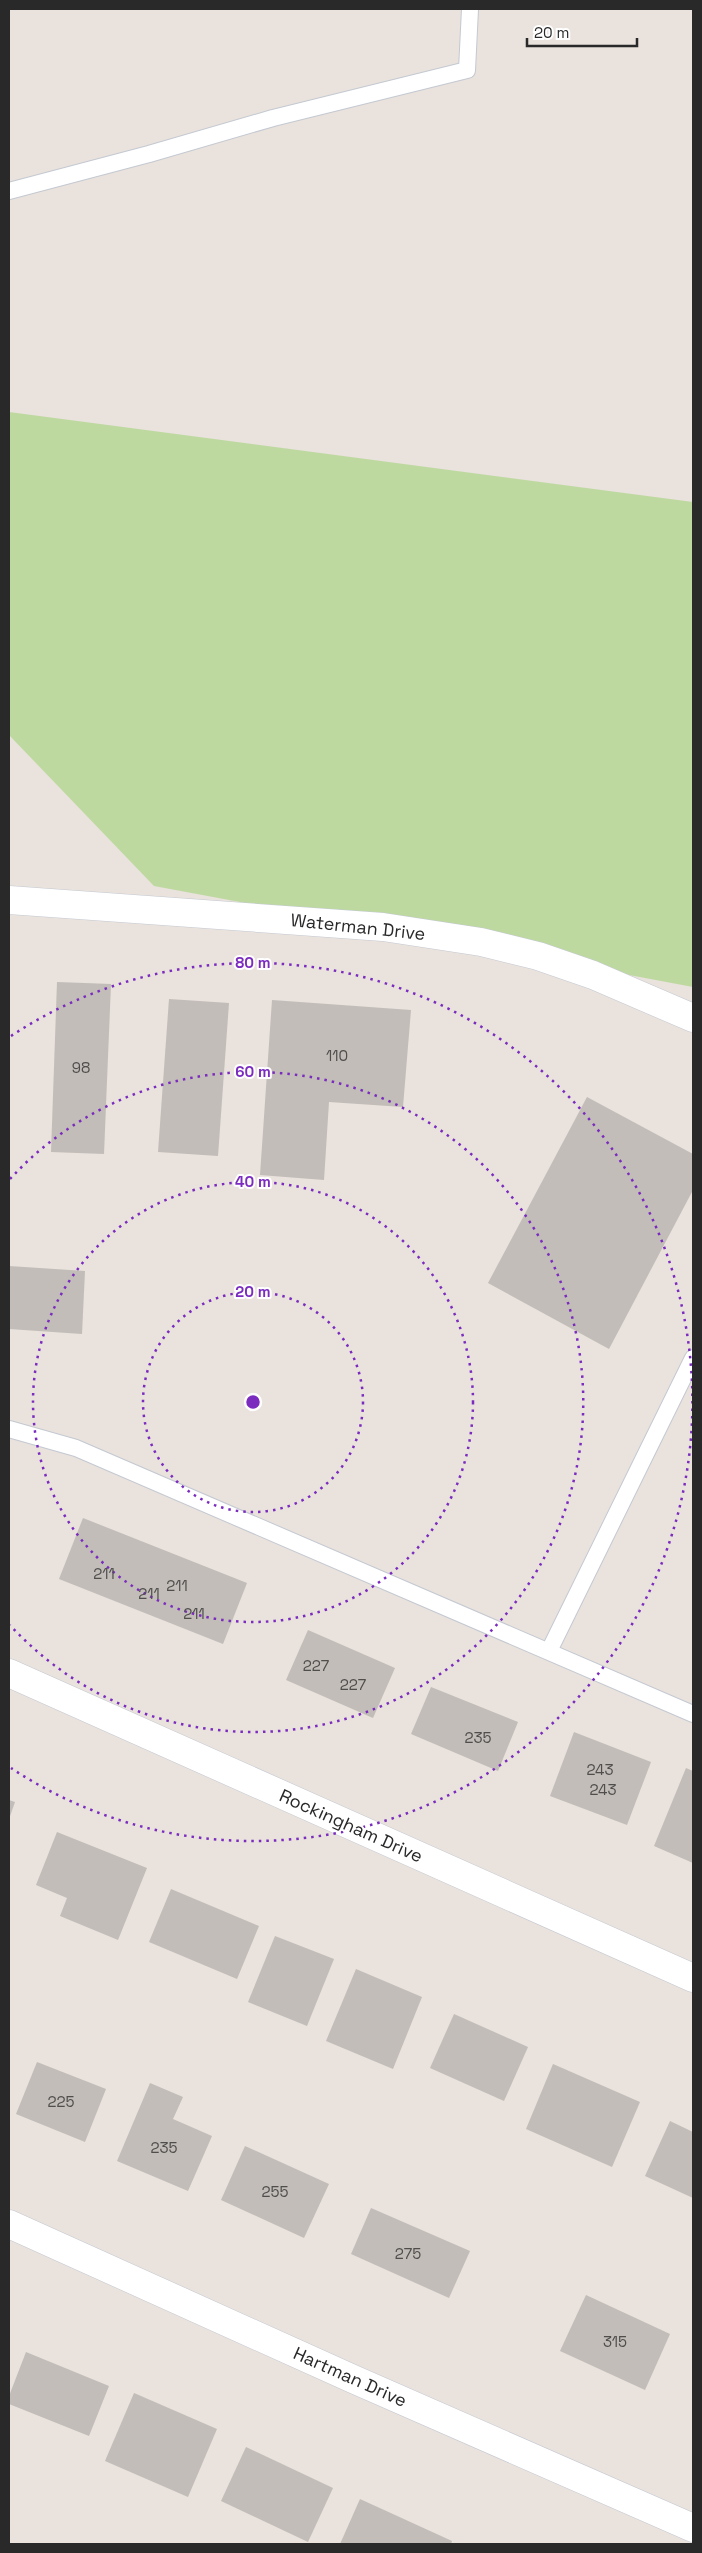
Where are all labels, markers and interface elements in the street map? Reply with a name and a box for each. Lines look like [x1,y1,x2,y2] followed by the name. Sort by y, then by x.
[527,15,637,47] scale bar
[534,23,569,42] text: 20 m
[290,908,427,945] street label: Waterman Drive
[235,953,271,972] text: 80 m
[326,1046,348,1065] house number: 110
[72,1058,90,1077] house number: 98
[235,1062,271,1081] text: 60 m
[235,1172,271,1191] text: 40 m
[235,1282,271,1301] text: 20 m
[244,1393,262,1411] centre of rings
[93,1564,115,1583] house number: 211
[166,1576,188,1595] house number: 211
[138,1584,160,1603] house number: 211
[183,1604,205,1623] house number: 211
[303,1656,329,1675] house number: 227
[340,1675,366,1694] house number: 227
[464,1728,492,1747] house number: 235
[586,1760,614,1779] house number: 243
[589,1780,617,1799] house number: 243
[276,1784,426,1867] street label: Rockingham Drive
[47,2092,75,2111] house number: 225
[150,2138,178,2157] house number: 235
[261,2182,289,2201] house number: 255
[395,2244,421,2263] house number: 275
[603,2332,627,2351] house number: 315
[290,2341,411,2412] street label: Hartman Drive

